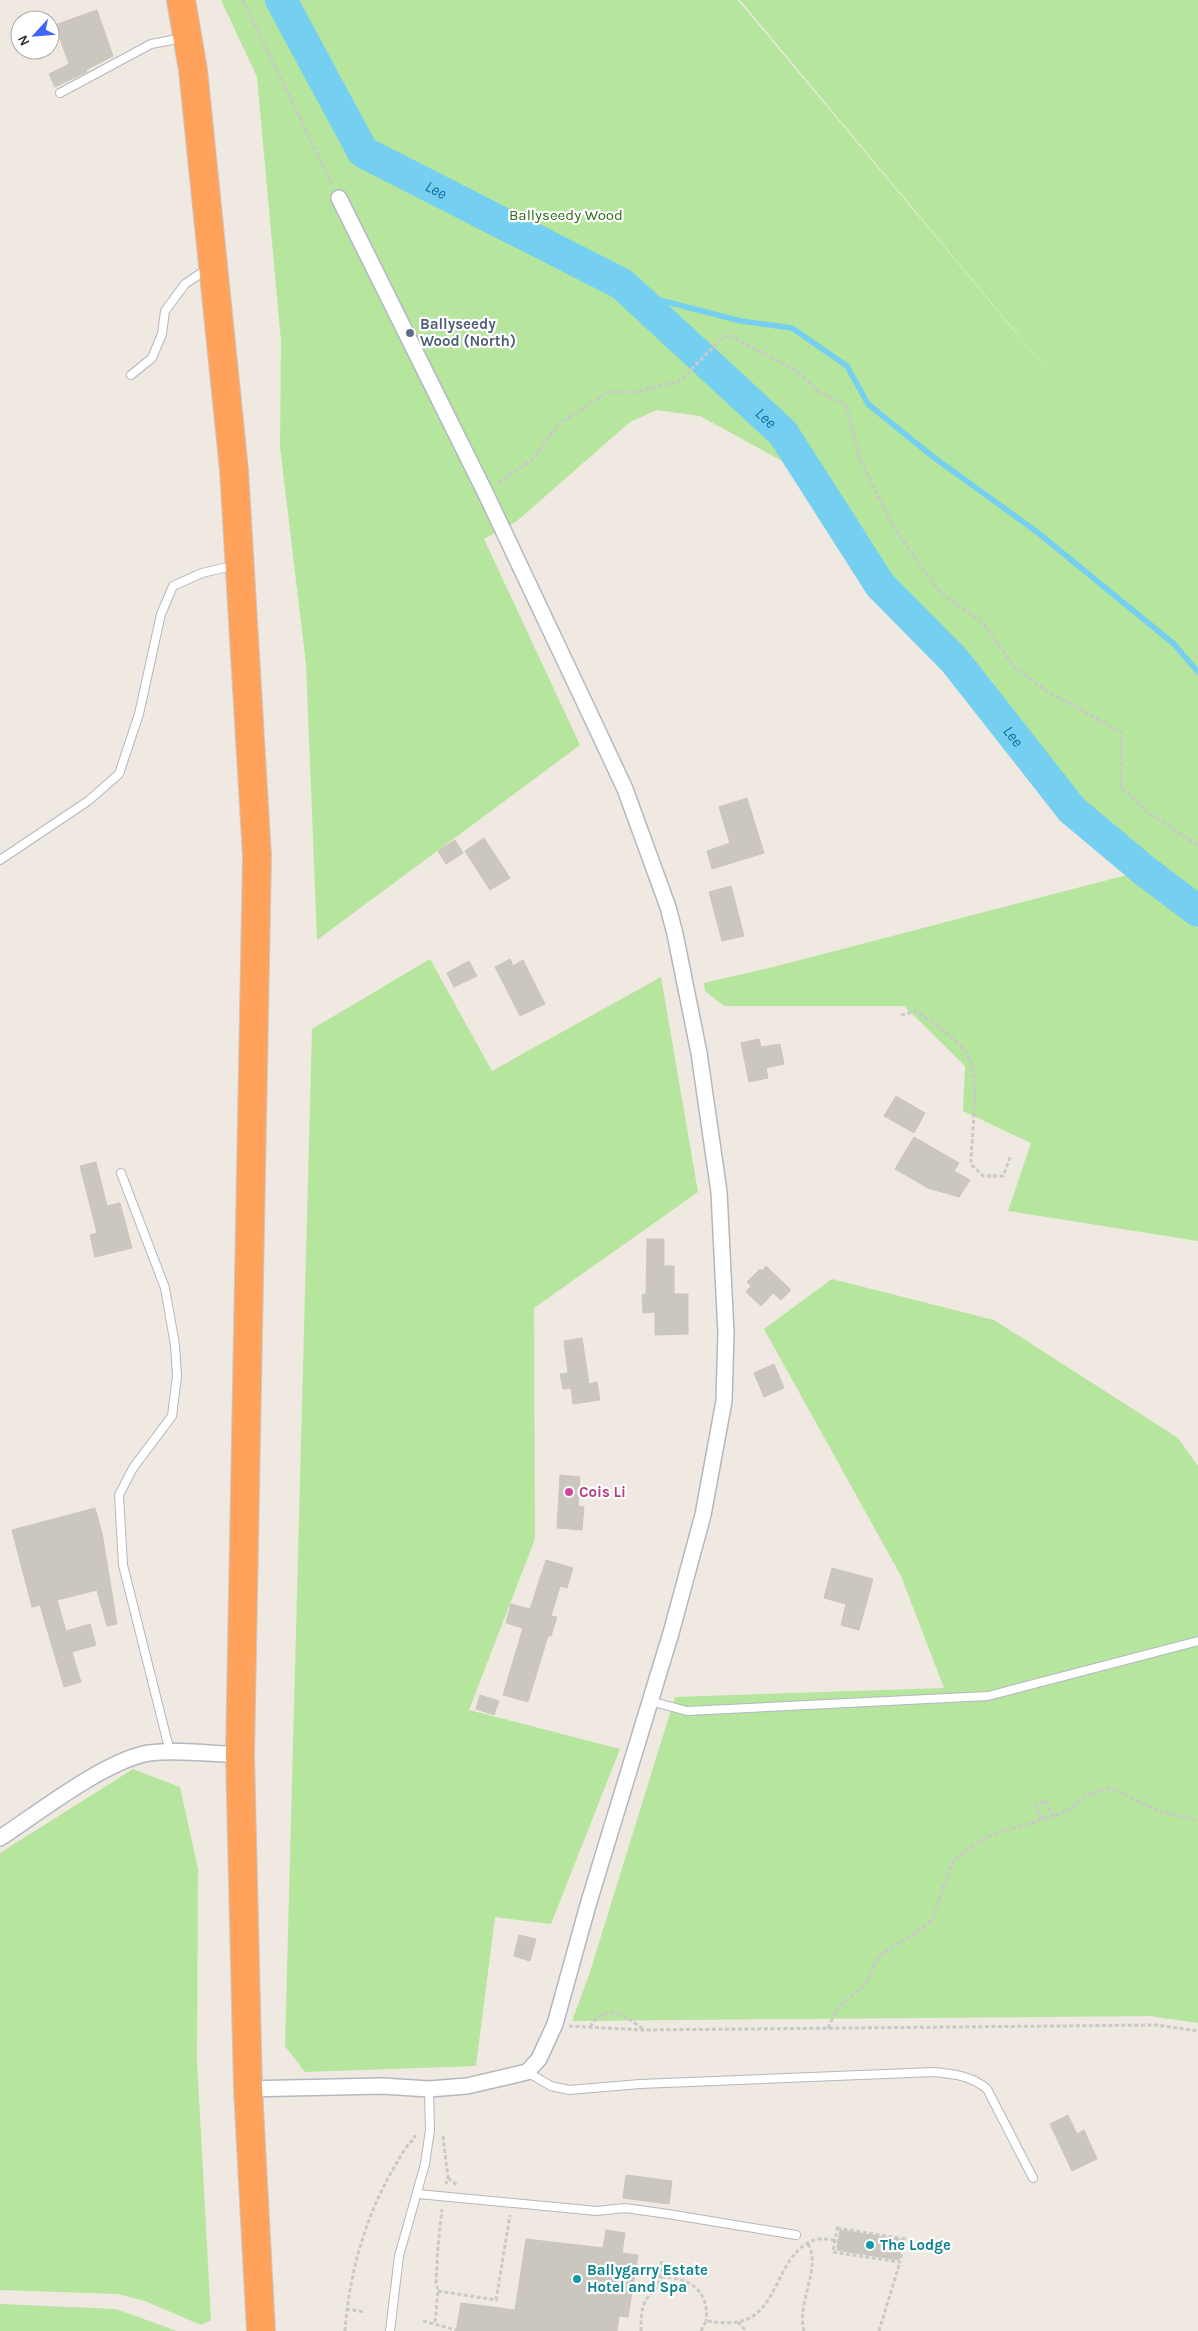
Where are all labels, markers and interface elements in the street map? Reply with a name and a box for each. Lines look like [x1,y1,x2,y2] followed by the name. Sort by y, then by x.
[10,10,60,60] north arrow
[14,32,34,49] text: N
[422,176,451,203] water label: Lee
[509,206,623,224] park label: Ballyseedy Wood
[420,315,516,350] place label: Ballyseedy Wood (North)
[404,327,416,339] marker: Ballyseedy Wood (North)
[752,404,781,433] water label: Lee
[999,722,1028,751] water label: Lee
[579,1483,626,1501] place label: Cois Li
[563,1486,575,1498] marker: Cois Li
[880,2236,951,2254] place label: The Lodge
[864,2239,876,2251] marker: The Lodge
[587,2261,708,2296] place label: Ballygarry Estate Hotel and Spa
[571,2273,583,2285] marker: Ballygarry Estate Hotel and Spa

